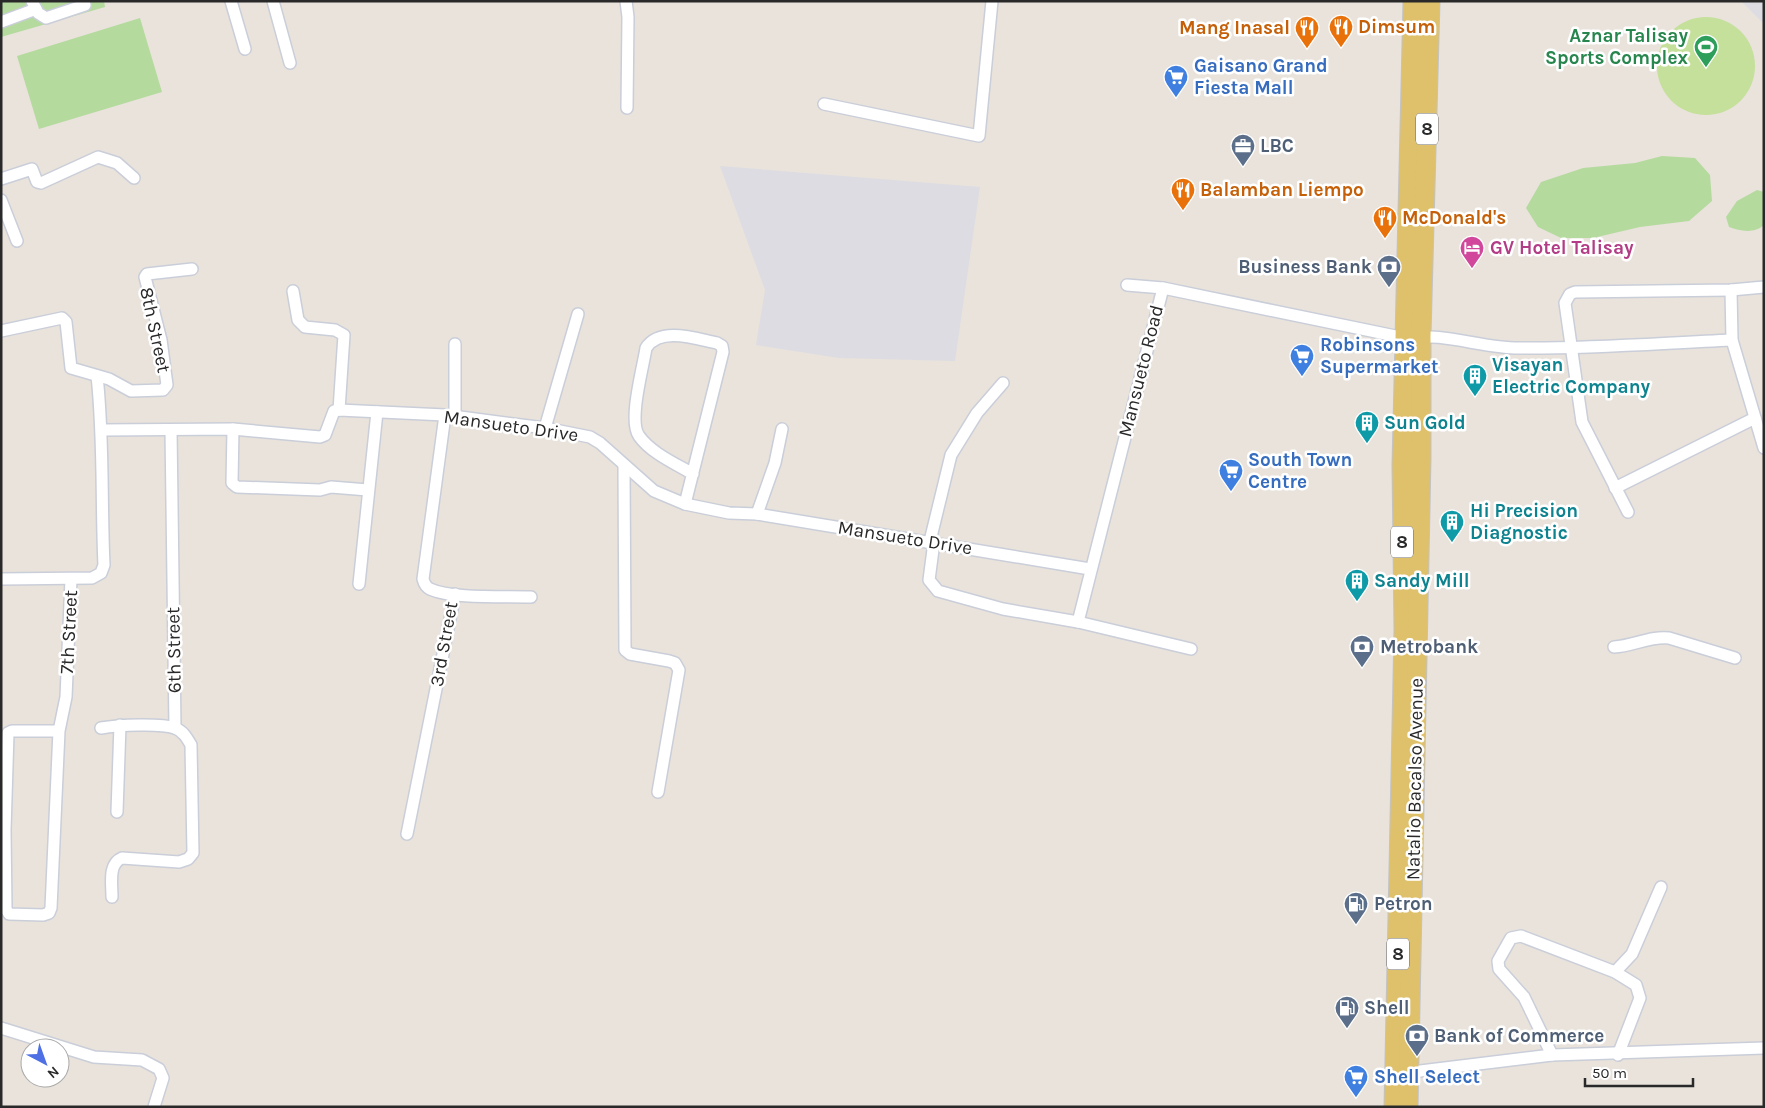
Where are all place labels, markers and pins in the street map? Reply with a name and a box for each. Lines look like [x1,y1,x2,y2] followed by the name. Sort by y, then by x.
[1328,14,1354,48] restaurant icon: Dimsum
[1294,15,1320,49] restaurant icon: Mang Inasal
[1358,16,1435,38] place label: Dimsum
[1179,17,1290,39] place label: Mang Inasal
[1545,25,1688,69] place label: Aznar Talisay Sports Complex
[1693,34,1719,68] sports icon: Aznar Talisay Sports Complex
[1194,55,1328,99] place label: Gaisano Grand Fiesta Mall
[1163,64,1189,98] supermarket icon: Gaisano Grand Fiesta Mall
[1230,133,1256,167] office icon: LBC
[1260,135,1294,157] place label: LBC
[1170,177,1196,211] restaurant icon: Balamban Liempo
[1200,179,1364,201] place label: Balamban Liempo
[1372,205,1398,239] restaurant icon: McDonald's
[1402,207,1506,229] place label: McDonald's
[1459,235,1485,269] hotel icon: GV Hotel Talisay
[1490,237,1634,259] place label: GV Hotel Talisay
[1376,254,1402,288] bank icon: Business Bank
[1238,256,1372,278] place label: Business Bank
[1320,334,1439,378] place label: Robinsons Supermarket
[1289,343,1315,377] supermarket icon: Robinsons Supermarket
[1492,354,1650,398] place label: Visayan Electric Company
[1462,363,1488,397] building icon: Visayan Electric Company
[1354,410,1380,444] building icon: Sun Gold
[1384,412,1466,434] place label: Sun Gold
[1248,449,1352,493] place label: South Town Centre
[1218,458,1244,492] supermarket icon: South Town Centre
[1470,500,1578,544] place label: Hi Precision Diagnostic
[1439,509,1465,543] building icon: Hi Precision Diagnostic
[1344,568,1370,602] building icon: Sandy Mill
[1374,570,1470,592] place label: Sandy Mill
[1349,634,1375,668] bank icon: Metrobank
[1380,636,1478,658] place label: Metrobank
[1343,891,1369,925] fuel station icon: Petron
[1374,893,1433,915] place label: Petron
[1334,995,1360,1029] fuel station icon: Shell
[1364,997,1410,1019] place label: Shell
[1404,1023,1430,1057] bank icon: Bank of Commerce
[1434,1025,1604,1047] place label: Bank of Commerce
[1343,1064,1369,1098] supermarket icon: Shell Select
[1374,1066,1480,1088] place label: Shell Select

